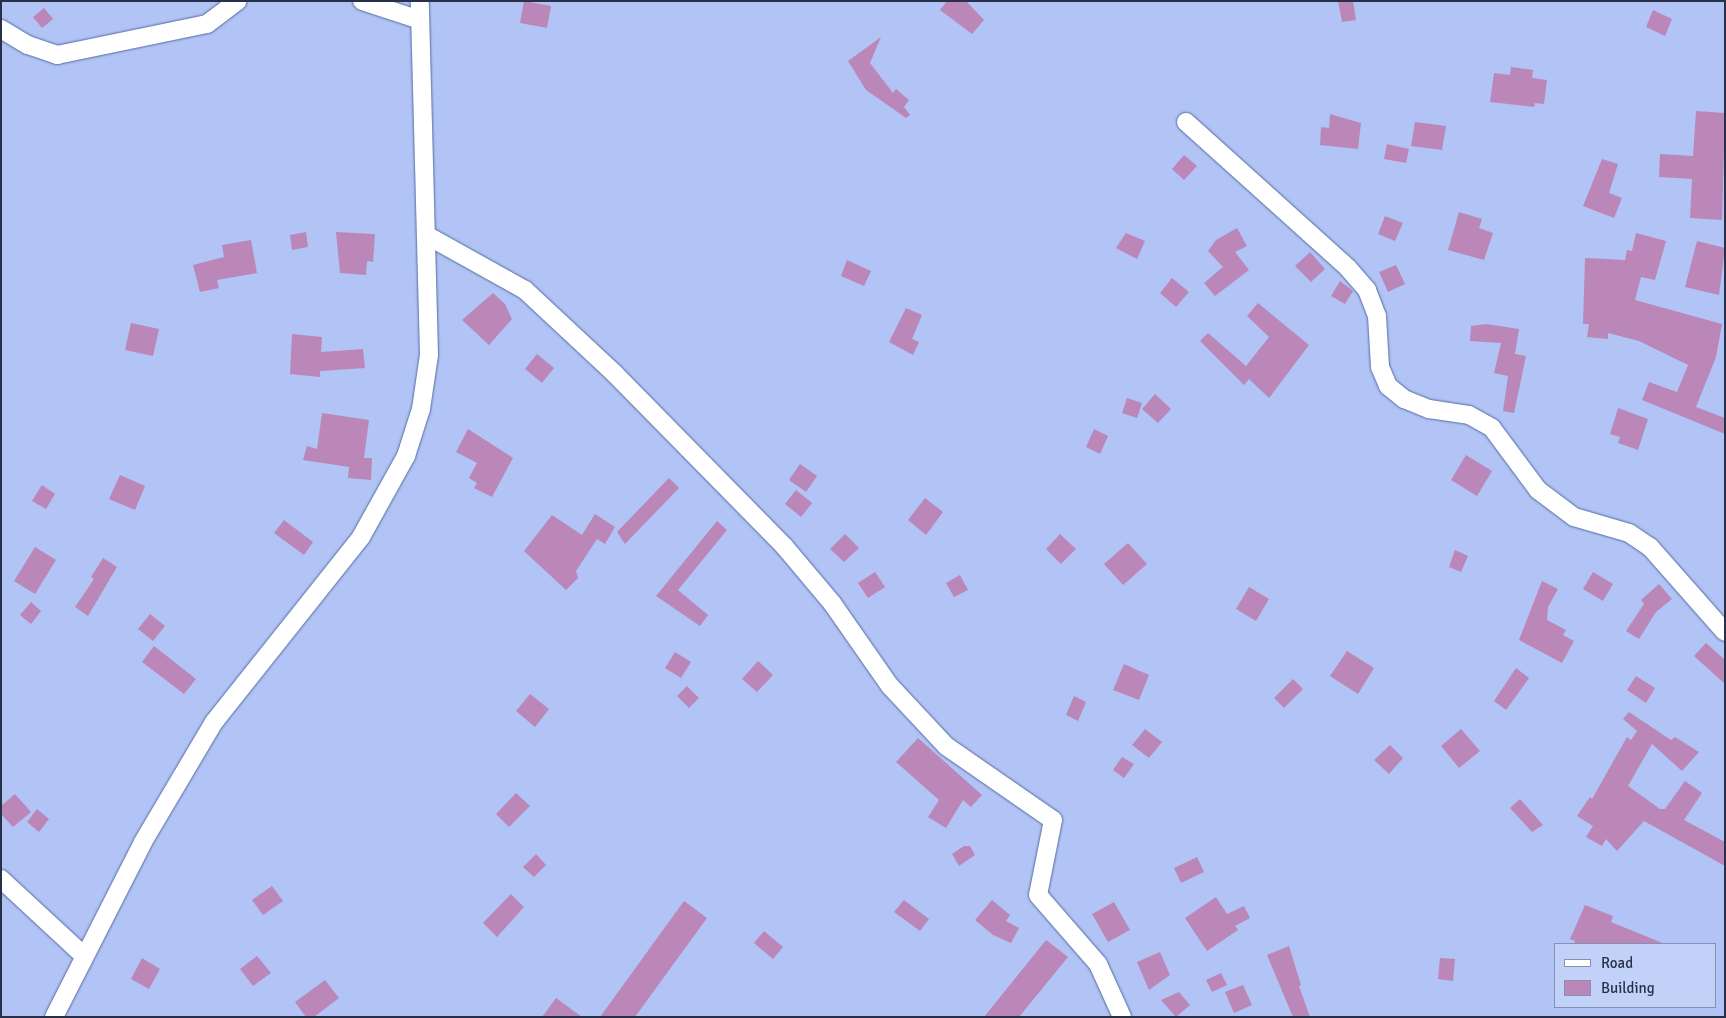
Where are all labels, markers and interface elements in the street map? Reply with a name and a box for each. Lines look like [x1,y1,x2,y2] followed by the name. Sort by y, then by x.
[1554,943,1716,1008] legend
[1601,954,1633,972] text: Road
[1601,979,1655,997] text: Building

